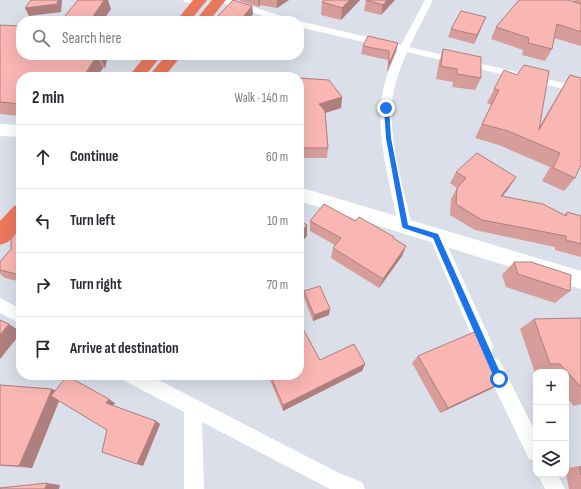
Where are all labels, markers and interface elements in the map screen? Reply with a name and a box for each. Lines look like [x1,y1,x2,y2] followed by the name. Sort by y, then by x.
[16,16,304,60] search box
[30,27,52,49] icon: search
[62,29,122,48] text: Search here
[32,88,64,108] text: 2 min
[235,90,288,106] text: Walk · 140 m
[377,99,395,117] route end
[32,146,54,168] icon: ahead
[70,147,119,166] text: Continue
[266,149,288,165] text: 60 m
[32,210,54,232] icon: left
[70,211,115,230] text: Turn left
[267,213,288,229] text: 10 m
[32,274,54,296] icon: right
[70,275,122,294] text: Turn right
[267,277,288,293] text: 70 m
[32,338,54,360] icon: arrive
[70,339,179,358] text: Arrive at destination
[533,369,569,477] map controls
[533,369,569,405] button: +
[490,370,508,388] route start
[533,405,569,441] button: −
[533,441,569,477] button: layers

